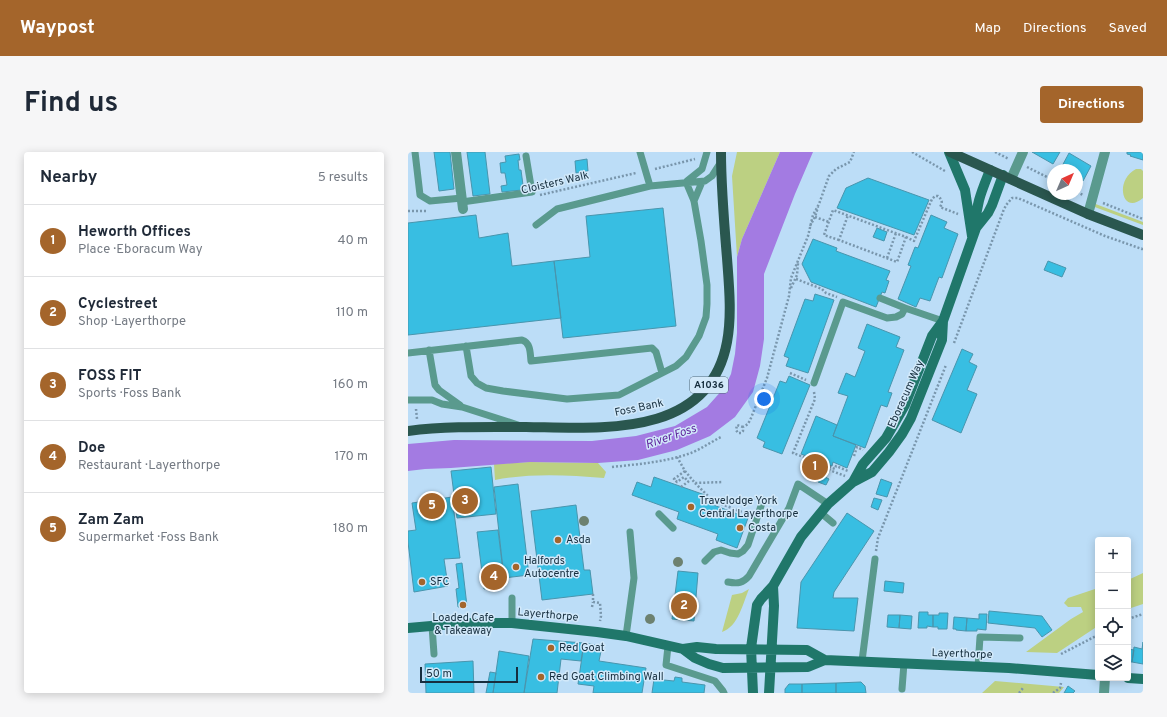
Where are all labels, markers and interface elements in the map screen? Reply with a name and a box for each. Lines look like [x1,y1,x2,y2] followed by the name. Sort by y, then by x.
[20,16,95,40] text: Waypost
[975,20,1001,37] text: Map
[1023,20,1087,37] text: Directions
[1109,20,1147,37] text: Saved
[24,86,118,122] text: Find us
[1040,86,1143,123] button: Directions
[1047,164,1083,200] north arrow
[40,167,97,189] text: Nearby
[520,168,590,198] street label: Cloisters Walk
[318,170,368,186] text: 5 results
[78,223,191,242] text: Heworth Offices
[50,233,56,249] text: 1
[338,233,368,249] text: 40 m
[78,242,203,258] text: Place · Eboracum Way
[78,295,158,314] text: Cyclestreet
[49,305,57,321] text: 2
[336,305,368,321] text: 110 m
[78,314,186,330] text: Shop · Layerthorpe
[885,358,927,430] street label: Eboracum Way
[78,367,142,386] text: FOSS FIT
[49,377,57,393] text: 3
[333,377,368,393] text: 160 m
[690,377,728,393] road number: A1036
[78,386,181,402] text: Sports · Foss Bank
[754,389,774,409] your location
[613,396,665,420] street label: Foss Bank
[644,421,699,453] water label: River Foss
[78,439,105,458] text: Doe
[49,449,57,465] text: 4
[334,449,368,465] text: 170 m
[802,452,828,482] pin: 1
[78,458,220,474] text: Restaurant · Layerthorpe
[452,486,478,516] pin: 3
[419,491,445,521] pin: 5
[699,494,798,521] place label: Travelodge York Central Layerthorpe
[686,502,696,512] marker: Travelodge York Central Layerthorpe
[78,511,144,530] text: Zam Zam
[49,521,57,537] text: 5
[333,521,368,537] text: 180 m
[748,521,776,535] place label: Costa
[735,523,745,533] marker: Costa
[78,530,219,546] text: Supermarket · Foss Bank
[566,533,591,547] place label: Asda
[553,535,563,545] marker: Asda
[1095,537,1131,681] map controls
[1095,537,1131,573] button: +
[524,554,579,581] place label: Halfords Autocentre
[481,562,507,592] pin: 4
[511,562,521,572] marker: Halfords Autocentre
[1095,573,1131,609] button: −
[430,575,450,589] place label: SFC
[417,577,427,587] marker: SFC
[671,591,697,621] pin: 2
[458,600,468,610] marker: Loaded Cafe & Takeaway
[517,605,579,625] street label: Layerthorpe
[1095,609,1131,645] button: locate
[432,611,494,638] place label: Loaded Cafe & Takeaway
[559,641,605,655] place label: Red Goat
[546,643,556,653] marker: Red Goat
[1095,645,1131,681] button: layers
[931,646,993,662] street label: Layerthorpe
[420,665,518,684] scale bar
[426,667,452,681] text: 50 m
[549,670,664,684] place label: Red Goat Climbing Wall
[536,672,546,682] marker: Red Goat Climbing Wall

